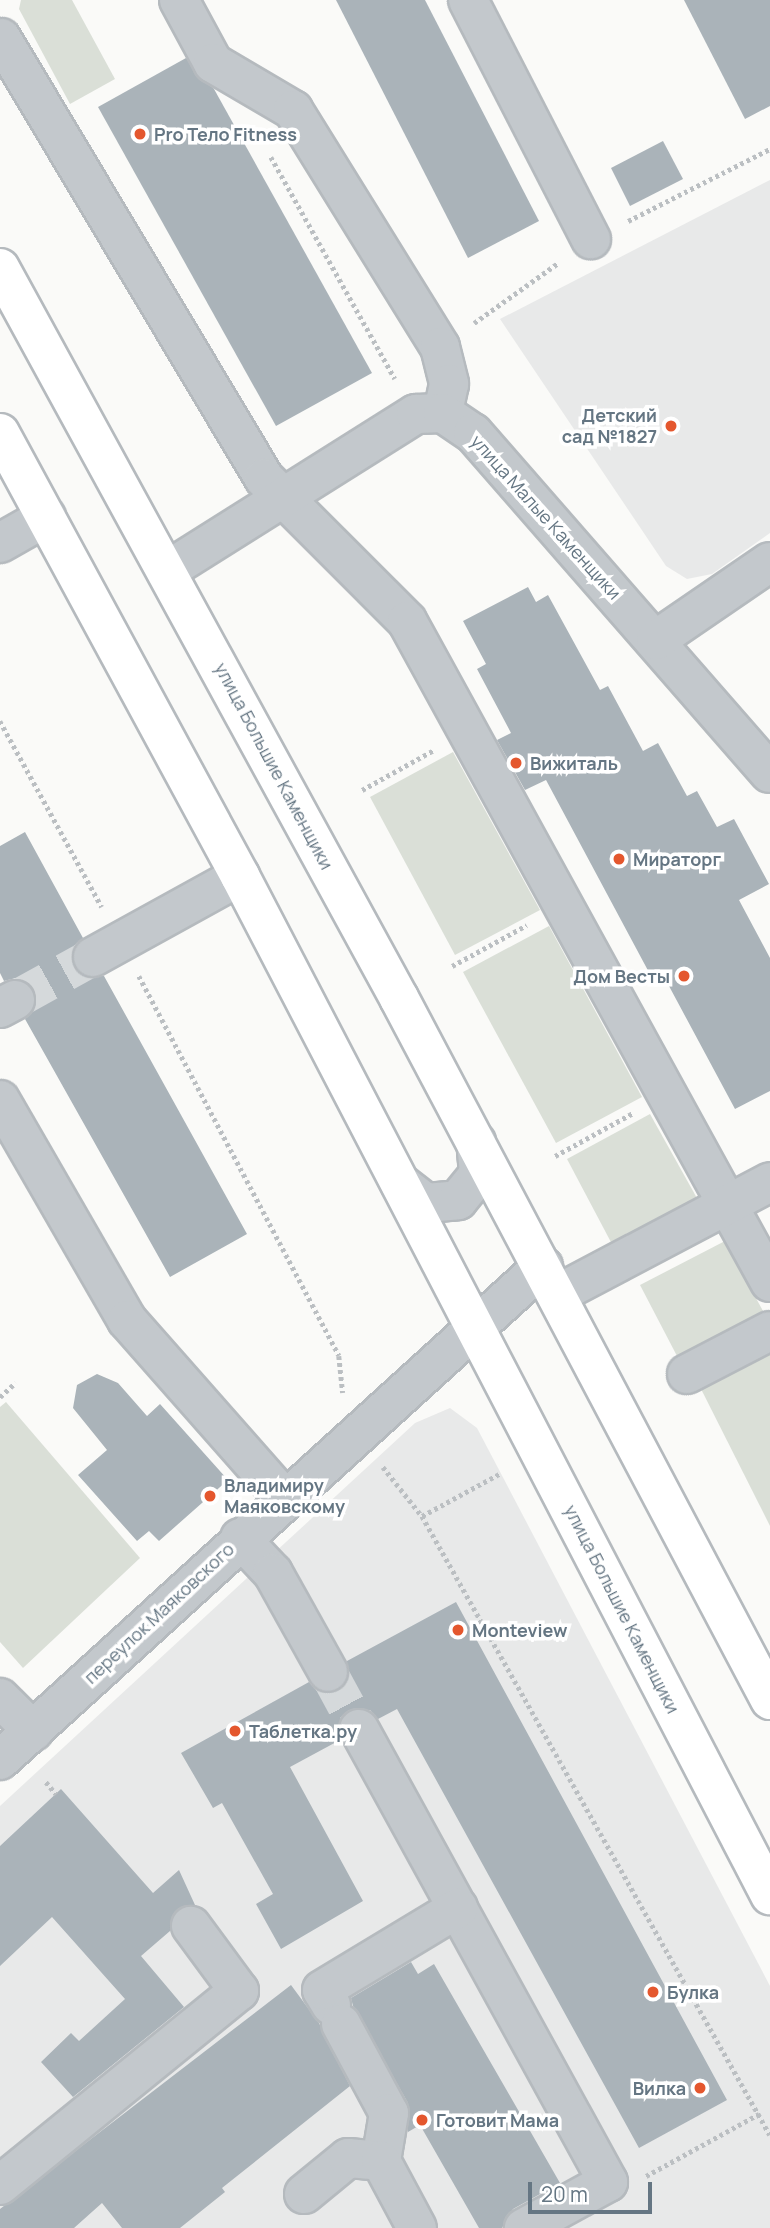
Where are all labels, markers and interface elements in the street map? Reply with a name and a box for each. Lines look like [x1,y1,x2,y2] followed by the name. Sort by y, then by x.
[154,123,297,145] place label: Pro Тело Fitness
[132,126,148,142] marker: Pro Тело Fitness
[562,405,657,448] place label: Детский сад №1827
[663,418,679,434] marker: Детский сад №1827
[466,430,626,604] street label: улица Малые Каменщики
[210,659,338,873] street label: улица Большие Каменщики
[530,752,618,774] place label: Вижиталь
[508,755,524,771] marker: Вижиталь
[633,848,721,870] place label: Мираторг
[611,851,627,867] marker: Мираторг
[573,965,670,987] place label: Дом Весты
[676,968,692,984] marker: Дом Весты
[224,1475,345,1518] place label: Владимиру Маяковскому
[202,1488,218,1504] marker: Владимиру Маяковскому
[560,1501,684,1717] street label: улица Большие Каменщики
[80,1538,238,1688] street label: переулок Маяковского
[472,1619,567,1641] place label: Monteview
[450,1622,466,1638] marker: Monteview
[249,1720,357,1742] place label: Таблетка.ру
[227,1723,243,1739] marker: Таблетка.ру
[667,1981,719,2003] place label: Булка
[645,1984,661,2000] marker: Булка
[633,2077,686,2099] place label: Вилка
[692,2080,708,2096] marker: Вилка
[436,2109,559,2131] place label: Готовит Мама
[414,2112,430,2128] marker: Готовит Мама
[532,2168,656,2212] scale bar
[541,2180,588,2208] text: 20 m

